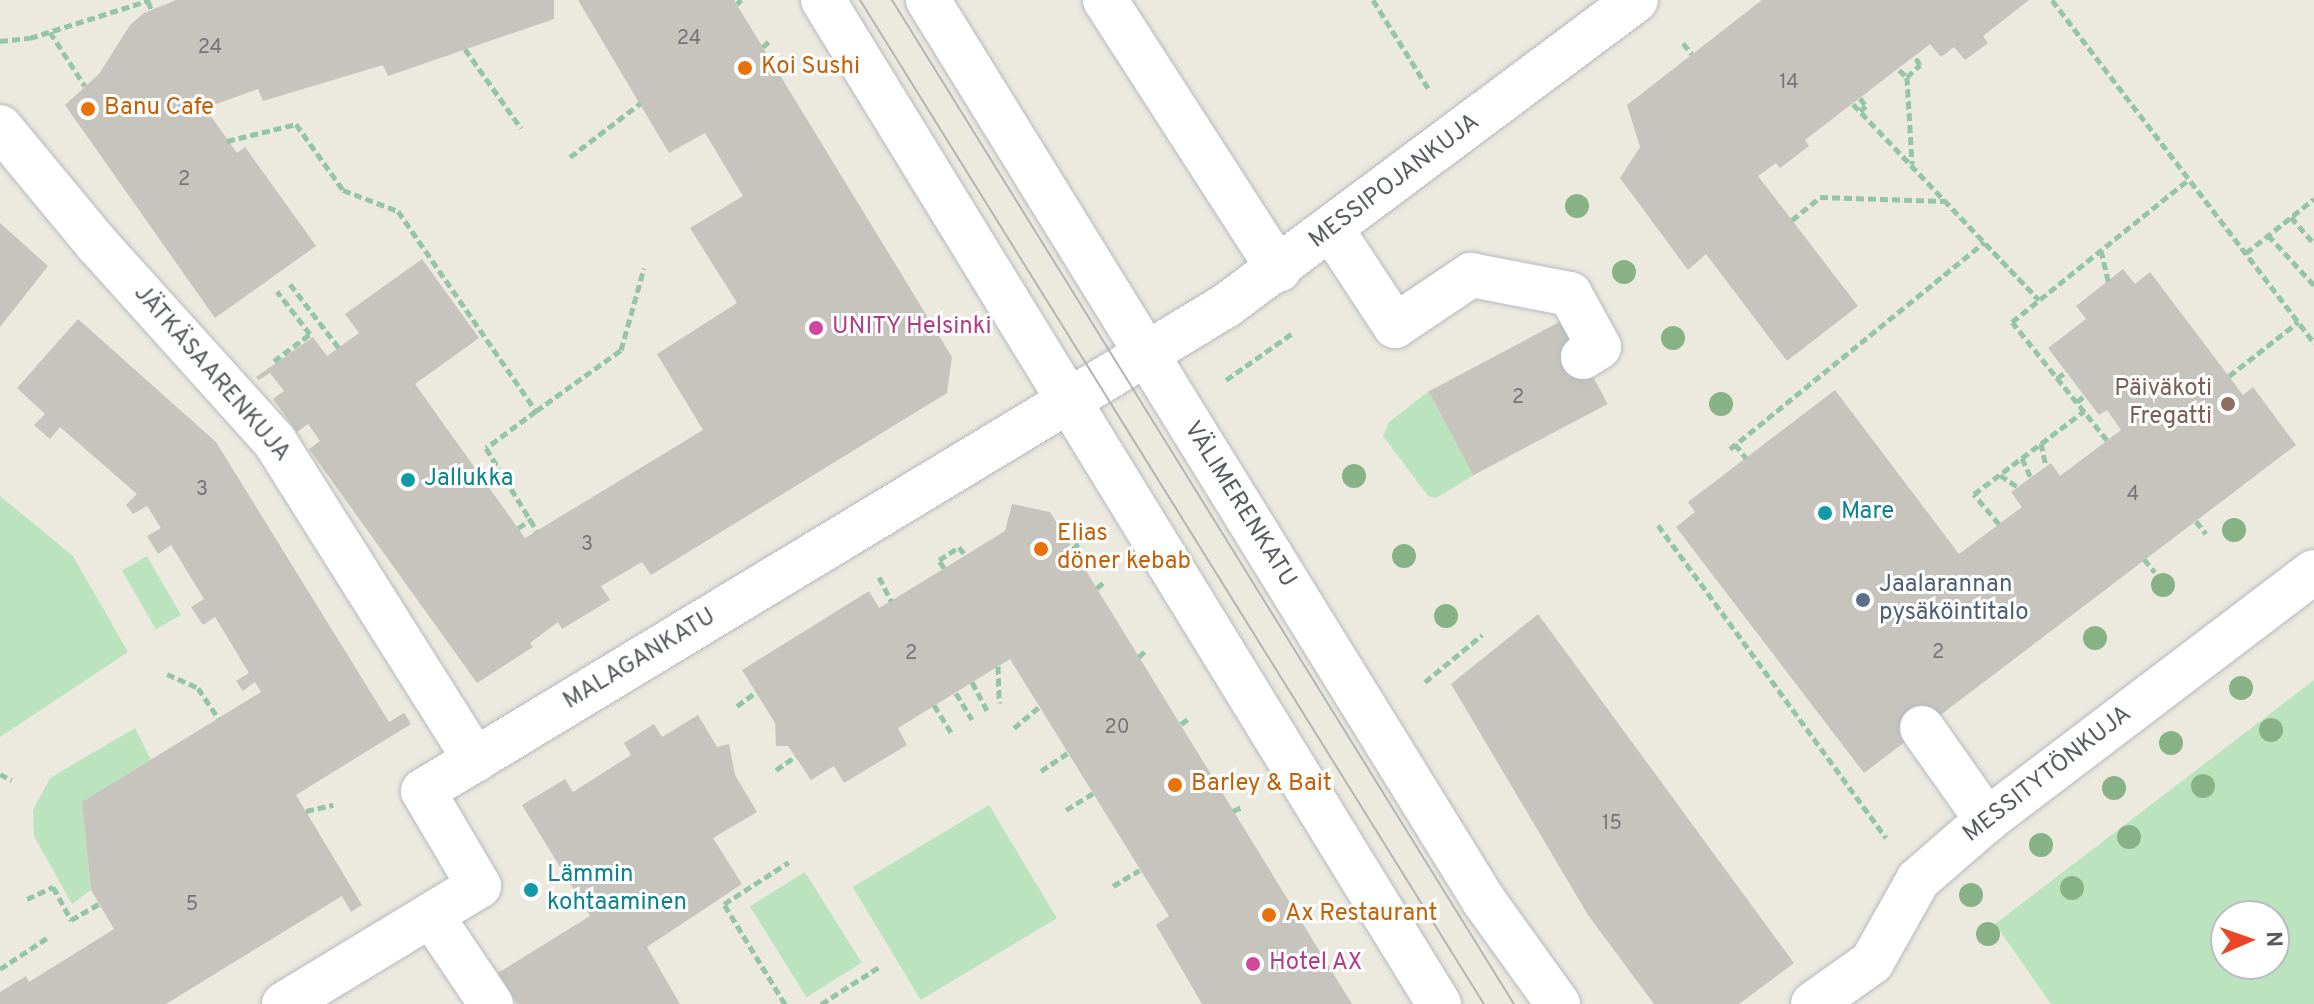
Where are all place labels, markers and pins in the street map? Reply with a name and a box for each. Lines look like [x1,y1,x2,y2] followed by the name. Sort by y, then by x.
[761,54,860,82] place label: Koi Sushi
[736,59,754,77] marker: Koi Sushi
[104,95,214,123] place label: Banu Cafe
[79,100,97,118] marker: Banu Cafe
[832,314,993,342] place label: UNITY Helsinki
[807,319,825,337] marker: UNITY Helsinki
[2114,376,2212,432] place label: Päiväkoti Fregatti
[2219,395,2237,413] marker: Päiväkoti Fregatti
[424,466,513,494] place label: Jallukka
[399,471,417,489] marker: Jallukka
[1841,499,1894,527] place label: Mare
[1816,504,1834,522] marker: Mare
[1057,521,1191,577] place label: Elias döner kebab
[1032,540,1050,558] marker: Elias döner kebab
[1879,572,2029,628] place label: Jaalarannan pysäköintitalo
[1854,591,1872,609] marker: Jaalarannan pysäköintitalo
[1191,771,1332,799] place label: Barley & Bait
[1166,776,1184,794] marker: Barley & Bait
[547,862,687,918] place label: Lämmin kohtaaminen
[522,881,540,899] marker: Lämmin kohtaaminen
[1285,901,1438,929] place label: Ax Restaurant
[1260,906,1278,924] marker: Ax Restaurant
[1269,950,1363,978] place label: Hotel AX
[1244,955,1262,973] marker: Hotel AX

